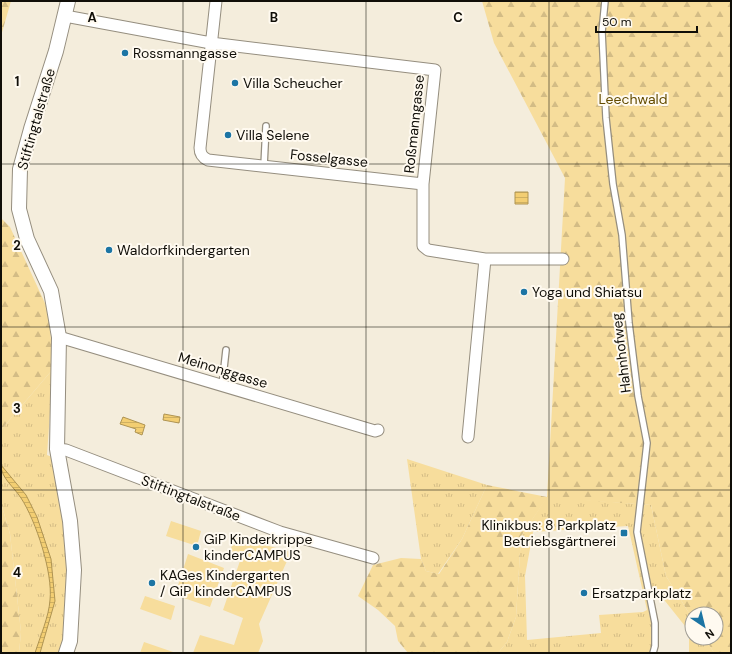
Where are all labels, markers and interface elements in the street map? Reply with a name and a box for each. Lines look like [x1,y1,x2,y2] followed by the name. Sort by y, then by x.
[596,8,697,34] scale bar
[87,9,97,26] text: A
[270,9,278,26] text: B
[453,9,463,26] text: C
[602,14,631,30] text: 50 m
[133,44,237,62] place label: Rossmanngasse
[120,48,130,58] marker: Rossmanngasse
[13,66,59,172] street label: Stiftingtalstraße
[15,73,19,90] text: 1
[243,74,343,92] place label: Villa Scheucher
[400,74,428,174] street label: Roßmanngasse
[230,78,240,88] marker: Villa Scheucher
[599,90,668,108] park label: Leechwald
[236,126,309,144] place label: Villa Selene
[223,130,233,140] marker: Villa Selene
[289,145,369,171] street label: Fosselgasse
[13,237,21,254] text: 2
[117,241,250,259] place label: Waldorfkindergarten
[104,245,114,255] marker: Waldorfkindergarten
[532,283,642,301] place label: Yoga und Shiatsu
[519,287,529,297] marker: Yoga und Shiatsu
[607,312,635,394] street label: Hahnhofweg
[176,348,270,392] street label: Meinonggasse
[13,400,21,417] text: 3
[139,471,243,525] street label: Stiftingtalstraße
[481,516,616,550] place label: Klinikbus: 8 Parkplatz Betriebsgärtnerei
[619,528,629,538] marker: Klinikbus: 8 Parkplatz Betriebsgärtnerei
[204,530,312,564] place label: GiP Kinderkrippe kinderCAMPUS
[191,542,201,552] marker: GiP Kinderkrippe kinderCAMPUS
[13,564,21,581] text: 4
[160,566,292,600] place label: KAGes Kindergarten / GiP kinderCAMPUS
[147,578,157,588] marker: KAGes Kindergarten / GiP kinderCAMPUS
[592,584,691,602] place label: Ersatzparkplatz
[579,588,589,598] marker: Ersatzparkplatz
[684,606,724,646] north arrow
[702,626,717,642] text: N

